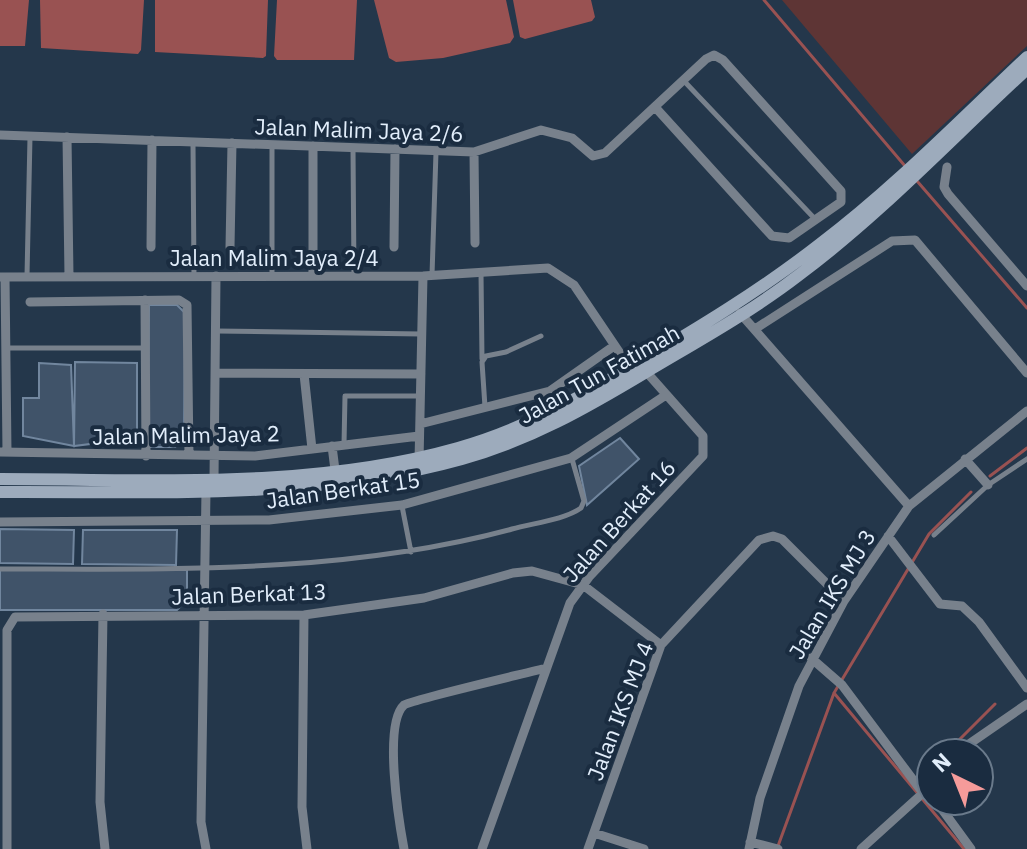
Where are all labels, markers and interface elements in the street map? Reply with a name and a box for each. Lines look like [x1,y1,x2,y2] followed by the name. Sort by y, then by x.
[254,111,464,148] street label: Jalan Malim Jaya 2/6
[169,243,379,272] street label: Jalan Malim Jaya 2/4
[513,317,684,430] street label: Jalan Tun Fatimah
[92,418,280,451] street label: Jalan Malim Jaya 2
[556,453,681,588] street label: Jalan Berkat 16
[264,464,422,515] street label: Jalan Berkat 15
[781,523,882,664] street label: Jalan IKS MJ 3
[171,576,327,611] street label: Jalan Berkat 13
[580,637,659,784] street label: Jalan IKS MJ 4
[915,737,995,817] north arrow
[925,746,957,778] text: N

